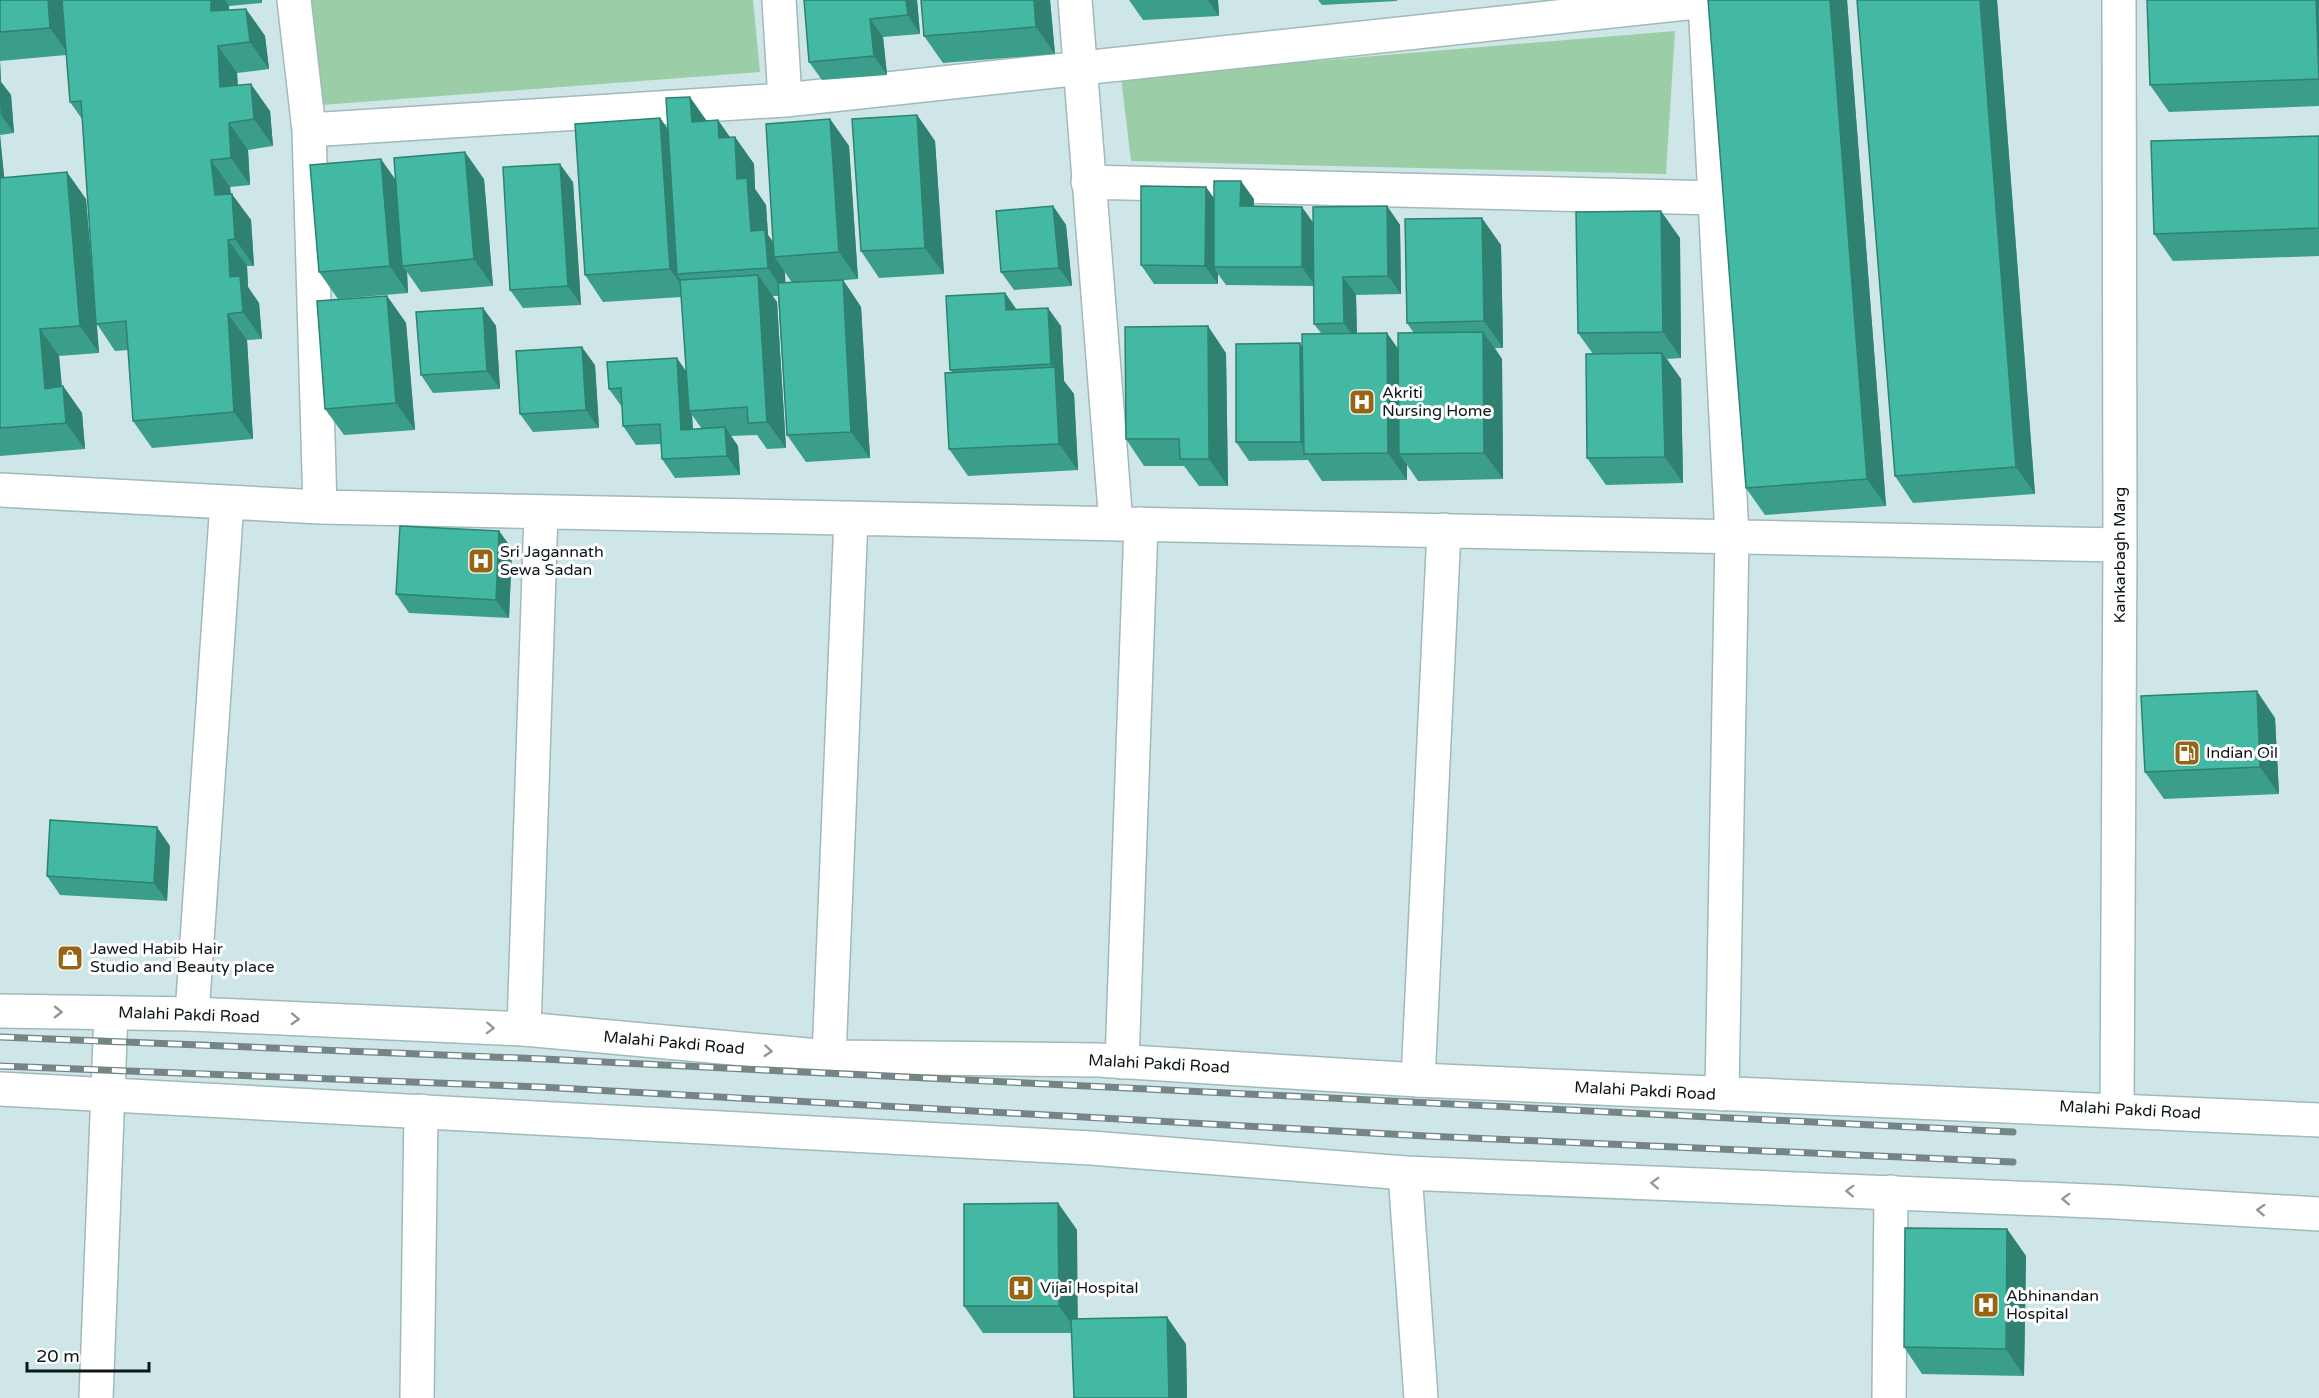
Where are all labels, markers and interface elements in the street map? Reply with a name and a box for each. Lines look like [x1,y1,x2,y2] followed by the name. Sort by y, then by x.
[1382,383,1492,421] place label: Akriti Nursing Home
[1347,387,1377,417] hospital icon: Akriti Nursing Home
[2110,487,2130,623] street label: Kankarbagh Marg
[500,542,604,580] place label: Sri Jagannath Sewa Sadan
[466,546,496,576] hospital icon: Sri Jagannath Sewa Sadan
[2172,738,2202,768] fuel station icon: Indian Oil
[2206,743,2278,763] place label: Indian Oil
[90,939,274,977] place label: Jawed Habib Hair Studio and Beauty place
[55,943,85,973] shop icon: Jawed Habib Hair Studio and Beauty place
[118,1003,260,1027] street label: Malahi Pakdi Road
[54,1006,63,1018] one-way arrow
[291,1012,300,1025] one-way arrow
[486,1021,495,1034] one-way arrow
[603,1027,745,1059] street label: Malahi Pakdi Road
[764,1044,773,1057] one-way arrow
[1088,1050,1230,1078] street label: Malahi Pakdi Road
[1574,1077,1716,1105] street label: Malahi Pakdi Road
[2059,1096,2201,1124] street label: Malahi Pakdi Road
[1651,1176,1660,1189] one-way arrow
[1846,1184,1855,1197] one-way arrow
[2061,1193,2070,1206] one-way arrow
[2256,1204,2265,1217] one-way arrow
[1006,1273,1036,1303] hospital icon: Vijai Hospital
[1040,1278,1139,1298] place label: Vijai Hospital
[2006,1286,2099,1324] place label: Abhinandan Hospital
[1971,1290,2001,1320] hospital icon: Abhinandan Hospital
[27,1335,148,1373] scale bar
[36,1345,80,1367] text: 20 m

